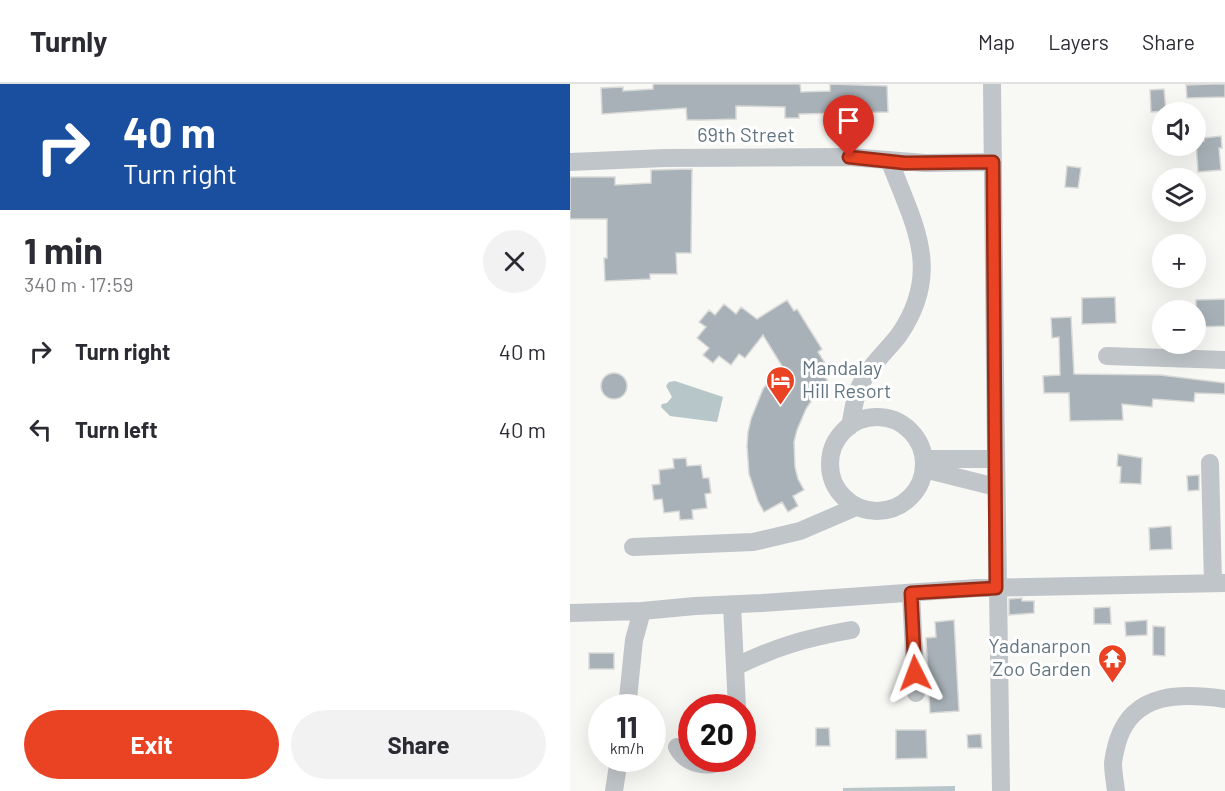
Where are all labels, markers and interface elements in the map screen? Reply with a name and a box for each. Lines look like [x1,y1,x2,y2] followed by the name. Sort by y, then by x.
[30,24,107,58] text: Turnly
[978,29,1015,54] text: Map
[1048,29,1109,54] text: Layers
[1142,29,1195,54] text: Share
[823,95,874,157] pin
[1152,102,1206,354] map controls
[1152,102,1206,156] button: sound
[832,104,865,137] icon: arrive
[123,106,216,156] text: 40 m
[24,108,102,186] icon: right
[697,122,795,146] street label: 69th Street
[123,157,237,189] text: Turn right
[1152,168,1206,222] button: layers
[24,228,103,271] text: 1 min
[483,230,546,293] button: close
[1152,234,1206,288] button: +
[24,272,133,296] text: 340 m · 17:59
[1152,300,1206,354] button: −
[24,335,57,368] icon: right
[75,338,170,364] text: Turn right
[499,338,546,364] text: 40 m
[802,355,891,402] place label: Mandalay Hill Resort
[765,364,797,406] hotel icon: Mandalay Hill Resort
[24,413,57,446] icon: left
[75,416,158,442] text: Turn left
[499,416,546,442] text: 40 m
[988,633,1091,680] place label: Yadanarpon Zoo Garden
[883,641,947,705] position arrow
[1096,642,1128,684] temple icon: Yadanarpon Zoo Garden
[678,694,756,772] speed limit sign: 20
[616,708,638,744] text: 11
[24,710,279,779] button: Exit
[291,710,546,779] button: Share
[610,739,644,757] text: km/h

